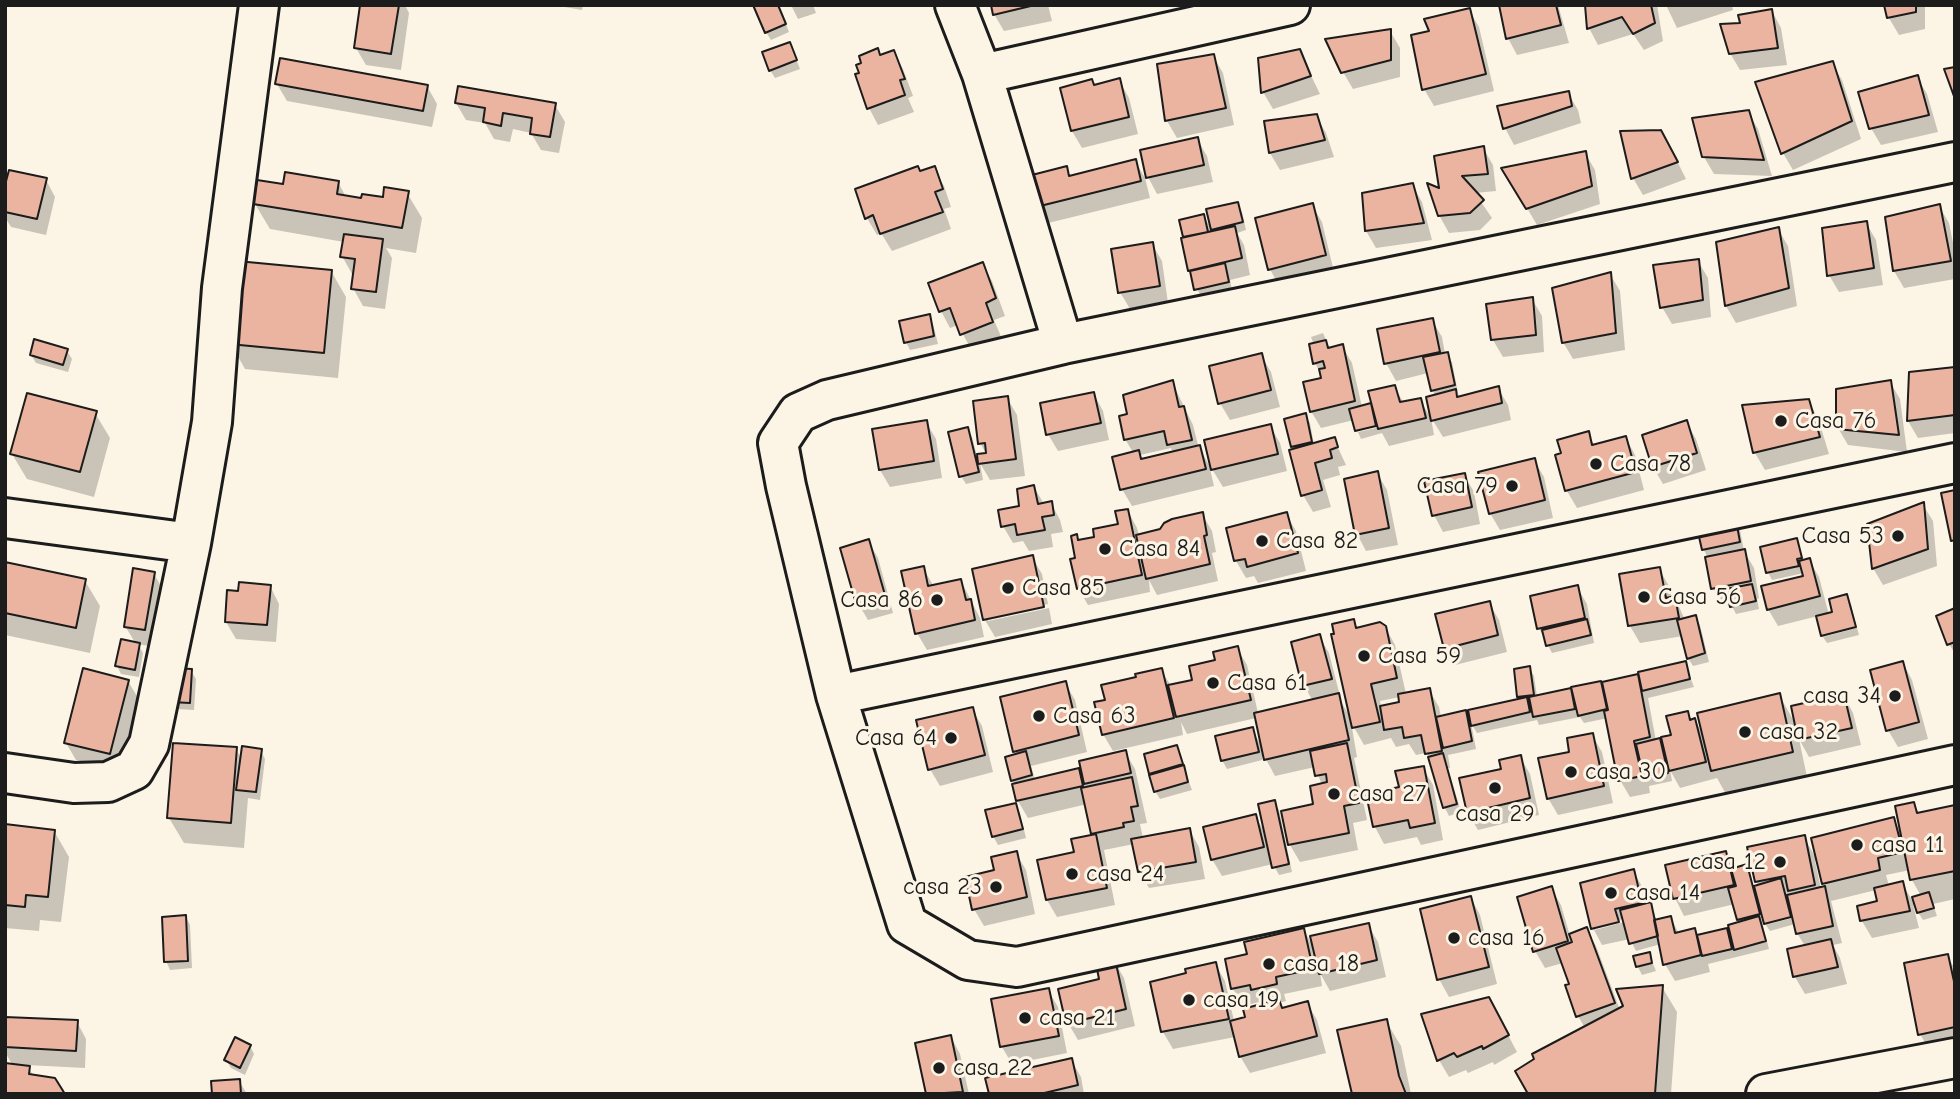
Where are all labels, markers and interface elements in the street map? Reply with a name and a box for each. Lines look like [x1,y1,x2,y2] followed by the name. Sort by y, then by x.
[1795,407,1877,435] place label: Casa 76
[1773,413,1789,429] marker: Casa 76
[1610,450,1691,478] place label: Casa 78
[1588,456,1604,472] marker: Casa 78
[1417,472,1498,500] place label: Casa 79
[1504,478,1520,494] marker: Casa 79
[1801,522,1884,550] place label: Casa 53
[1276,527,1358,555] place label: Casa 82
[1890,528,1906,544] marker: Casa 53
[1254,533,1270,549] marker: Casa 82
[1119,535,1200,563] place label: Casa 84
[1097,541,1113,557] marker: Casa 84
[1022,574,1105,602] place label: Casa 85
[1000,580,1016,596] marker: Casa 85
[1658,583,1741,611] place label: Casa 56
[840,586,923,614] place label: Casa 86
[1636,589,1652,605] marker: Casa 56
[929,592,945,608] marker: Casa 86
[1378,642,1461,670] place label: Casa 59
[1356,648,1372,664] marker: Casa 59
[1227,669,1307,697] place label: Casa 61
[1205,675,1221,691] marker: Casa 61
[1803,682,1881,710] place label: casa 34
[1887,688,1903,704] marker: casa 34
[1053,702,1136,730] place label: Casa 63
[1031,708,1047,724] marker: Casa 63
[1759,718,1838,746] place label: casa 32
[855,724,937,752] place label: Casa 64
[1737,724,1753,740] marker: casa 32
[943,730,959,746] marker: Casa 64
[1585,758,1666,786] place label: casa 30
[1563,764,1579,780] marker: casa 30
[1348,780,1426,808] place label: casa 27
[1487,780,1503,796] marker: casa 29
[1326,786,1342,802] marker: casa 27
[1455,800,1535,828] place label: casa 29
[1871,831,1944,859] place label: casa 11
[1849,837,1865,853] marker: casa 11
[1690,848,1766,876] place label: casa 12
[1772,854,1788,870] marker: casa 12
[1086,860,1164,888] place label: casa 24
[1064,866,1080,882] marker: casa 24
[903,873,982,901] place label: casa 23
[988,879,1004,895] marker: casa 23
[1625,879,1700,907] place label: casa 14
[1603,885,1619,901] marker: casa 14
[1468,924,1545,952] place label: casa 16
[1446,930,1462,946] marker: casa 16
[1283,950,1359,978] place label: casa 18
[1261,956,1277,972] marker: casa 18
[1203,986,1280,1014] place label: casa 19
[1181,992,1197,1008] marker: casa 19
[1039,1004,1115,1032] place label: casa 21
[1017,1010,1033,1026] marker: casa 21
[953,1054,1032,1082] place label: casa 22
[931,1060,947,1076] marker: casa 22

